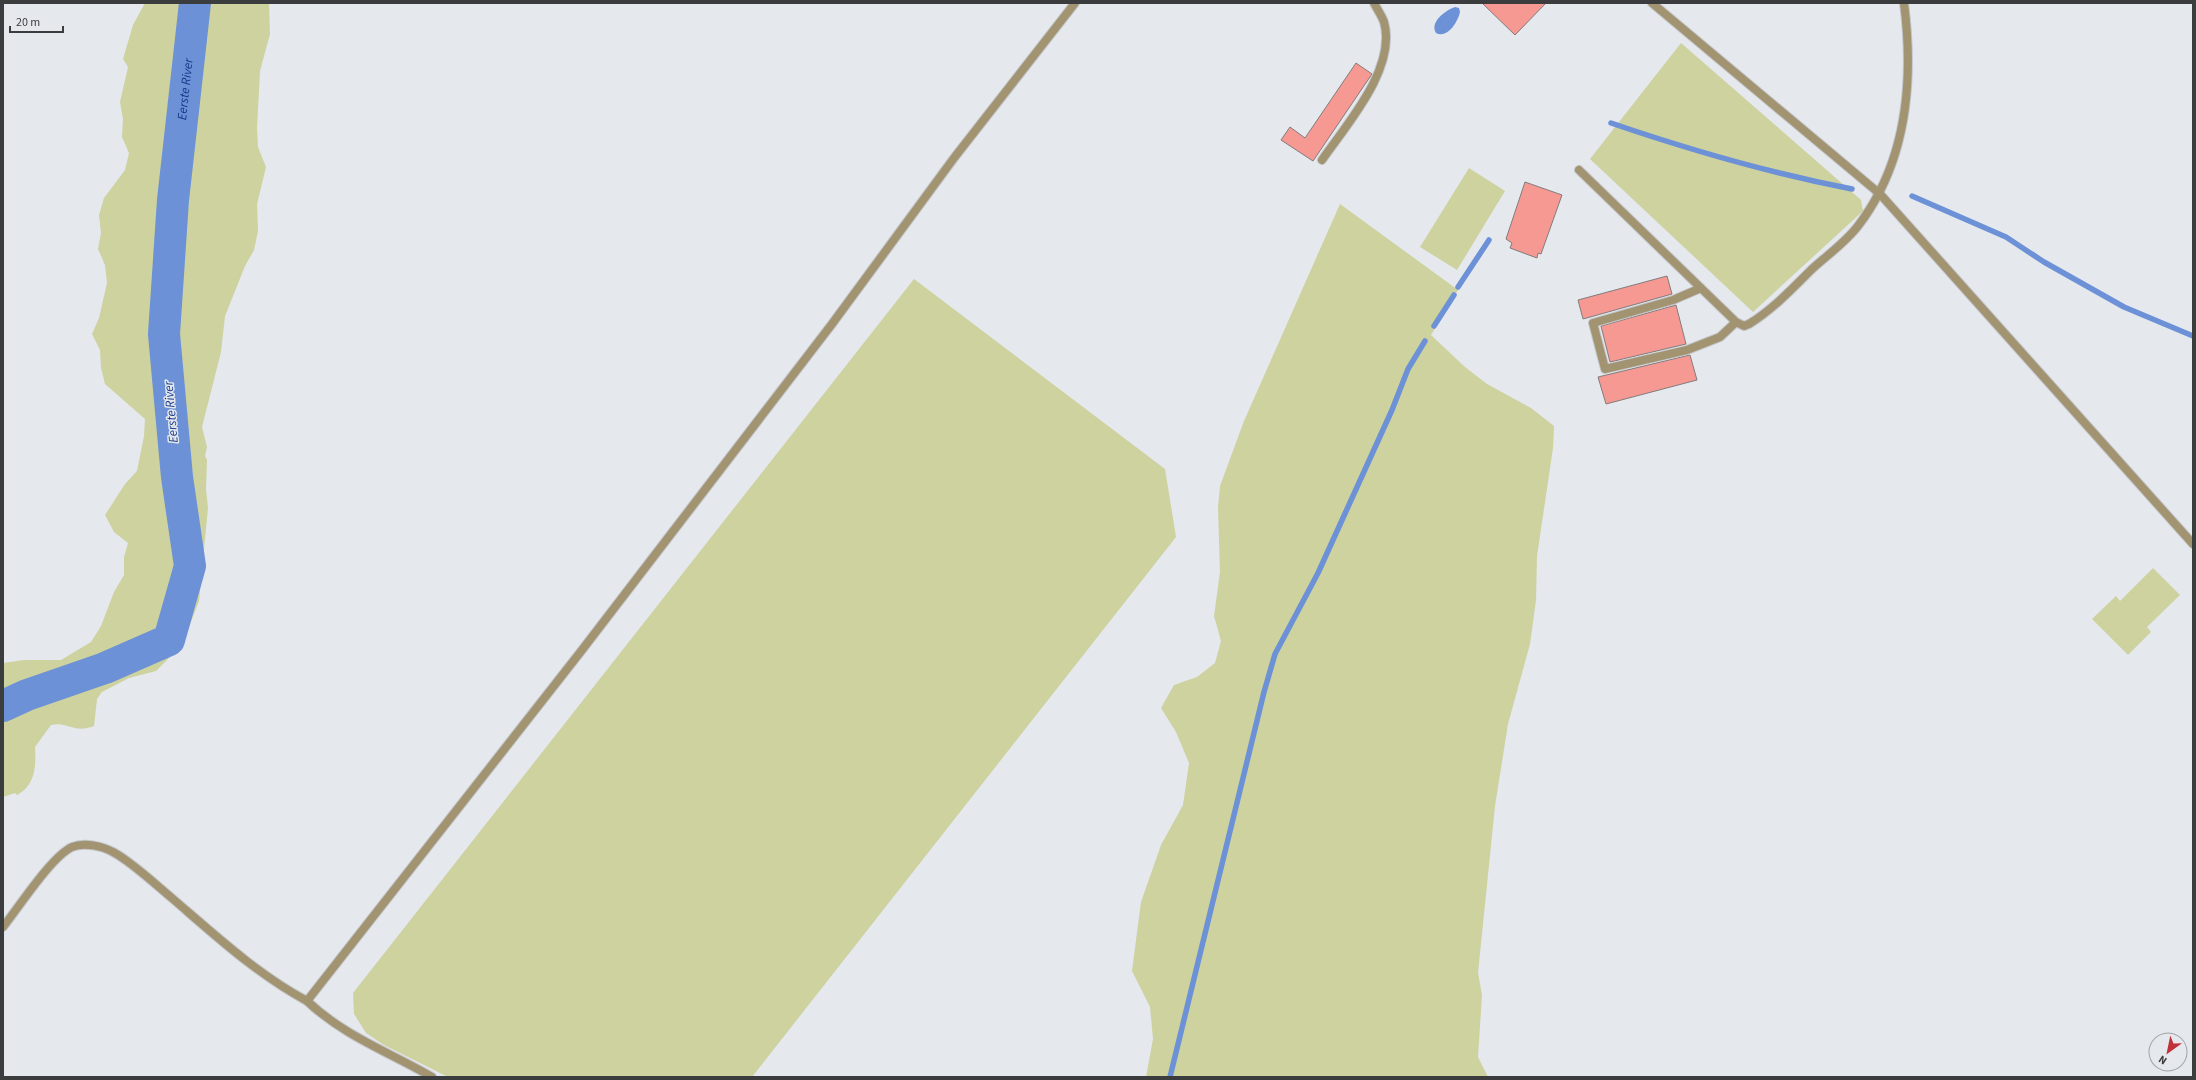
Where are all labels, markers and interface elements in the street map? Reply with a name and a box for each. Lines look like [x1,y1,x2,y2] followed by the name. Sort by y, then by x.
[10,8,63,34] scale bar
[16,14,40,31] text: 20 m
[173,57,198,121] water label: Eerste River
[159,380,183,444] water label: Eerste River
[2148,1032,2188,1072] north arrow
[2156,1052,2170,1068] text: N

